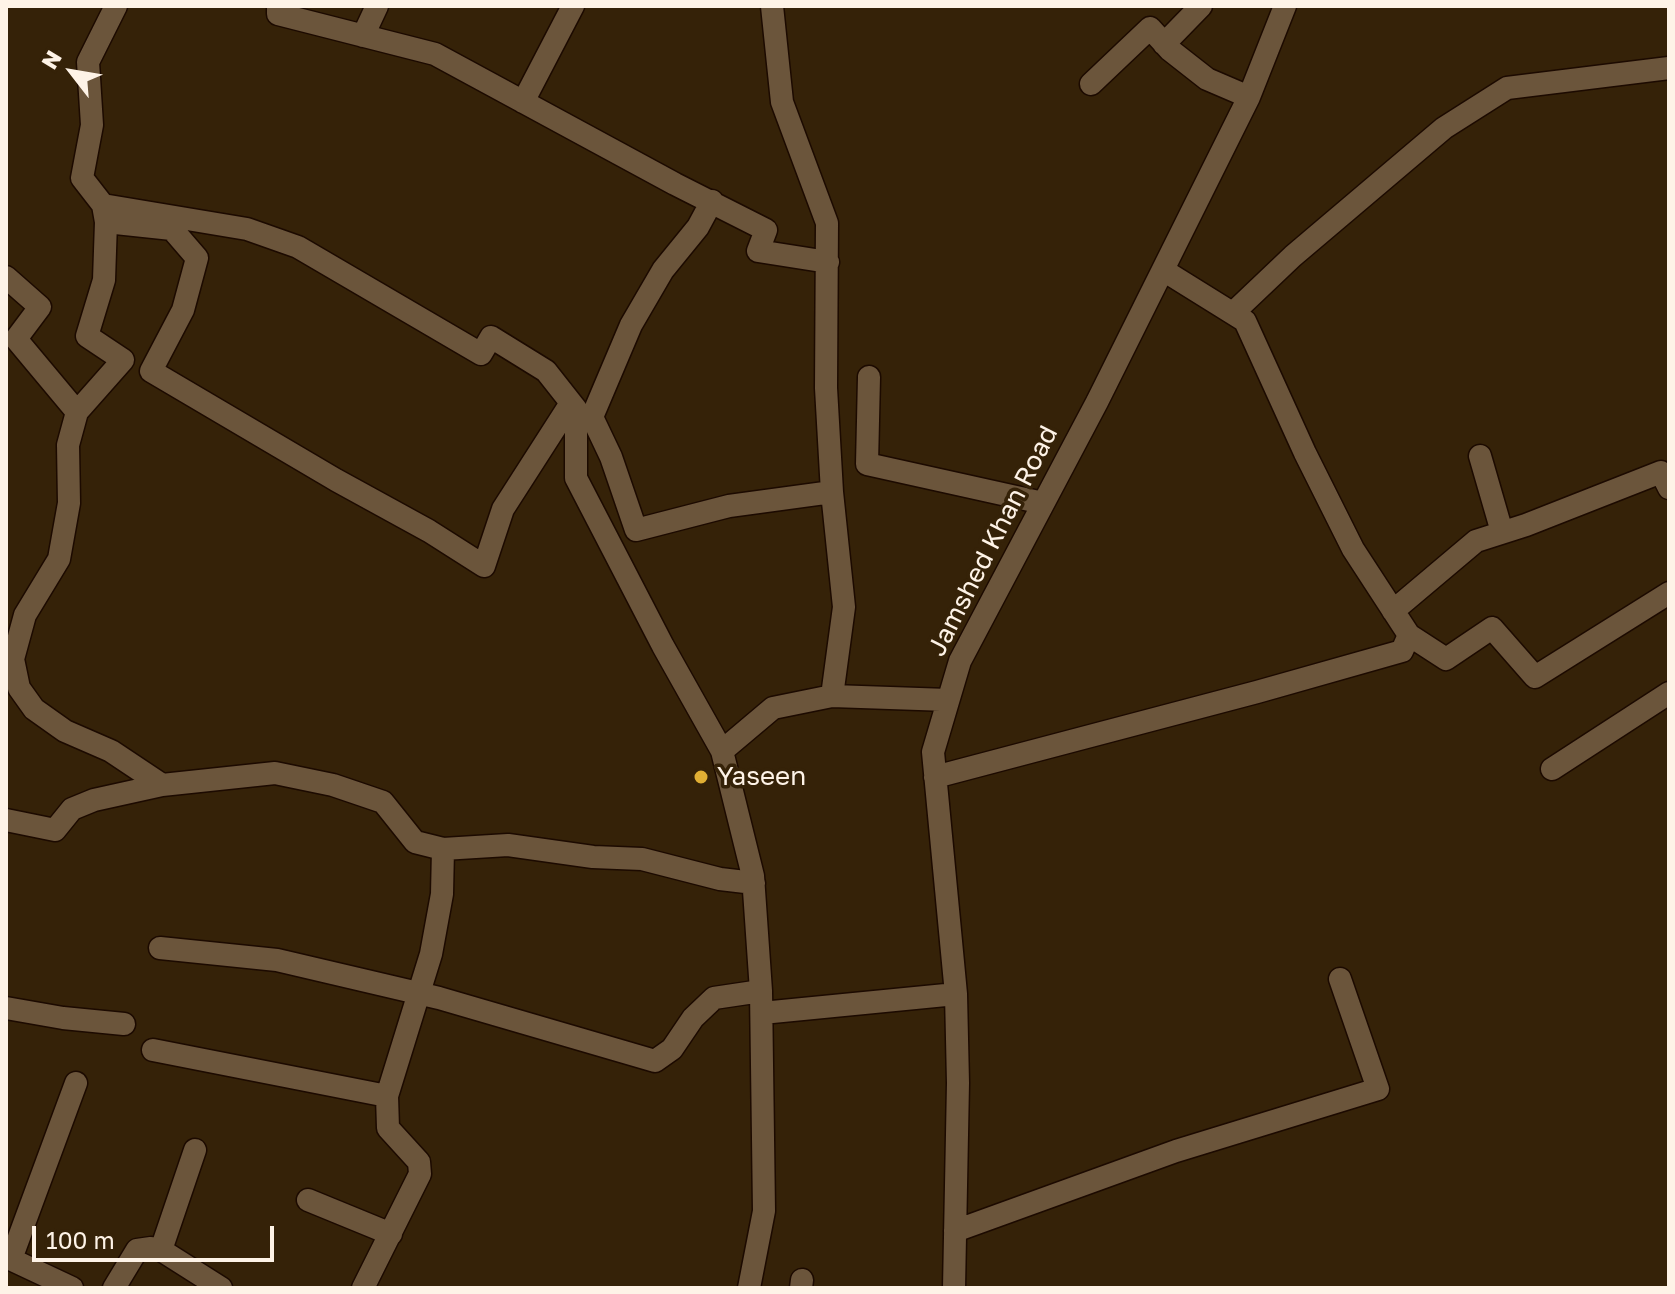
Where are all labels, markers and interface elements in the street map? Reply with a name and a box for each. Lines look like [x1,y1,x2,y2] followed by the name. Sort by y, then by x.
[32,32,112,112] north arrow
[35,45,67,74] text: N
[921,421,1065,661] street label: Jamshed Khan Road
[717,761,806,793] place label: Yaseen
[692,768,710,786] marker: Yaseen
[36,1210,278,1260] scale bar
[46,1225,115,1254] text: 100 m

